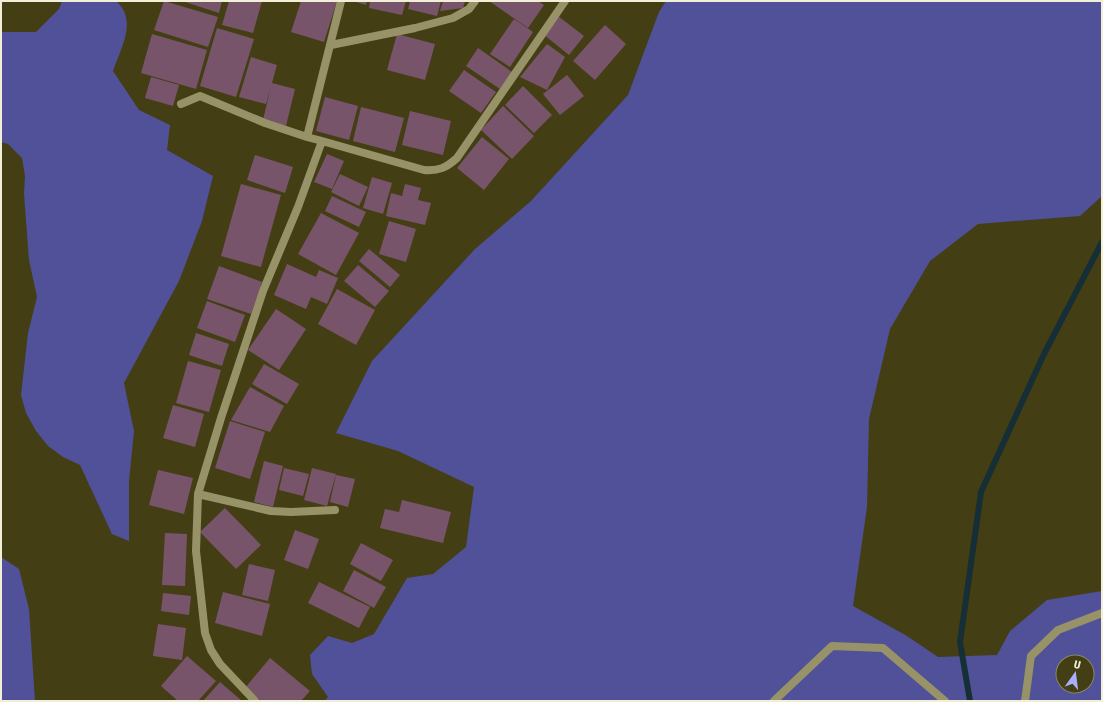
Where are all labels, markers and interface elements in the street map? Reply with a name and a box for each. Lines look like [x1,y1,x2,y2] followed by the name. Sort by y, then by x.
[1055,654,1095,694] north arrow
[1073,658,1082,672] text: U

